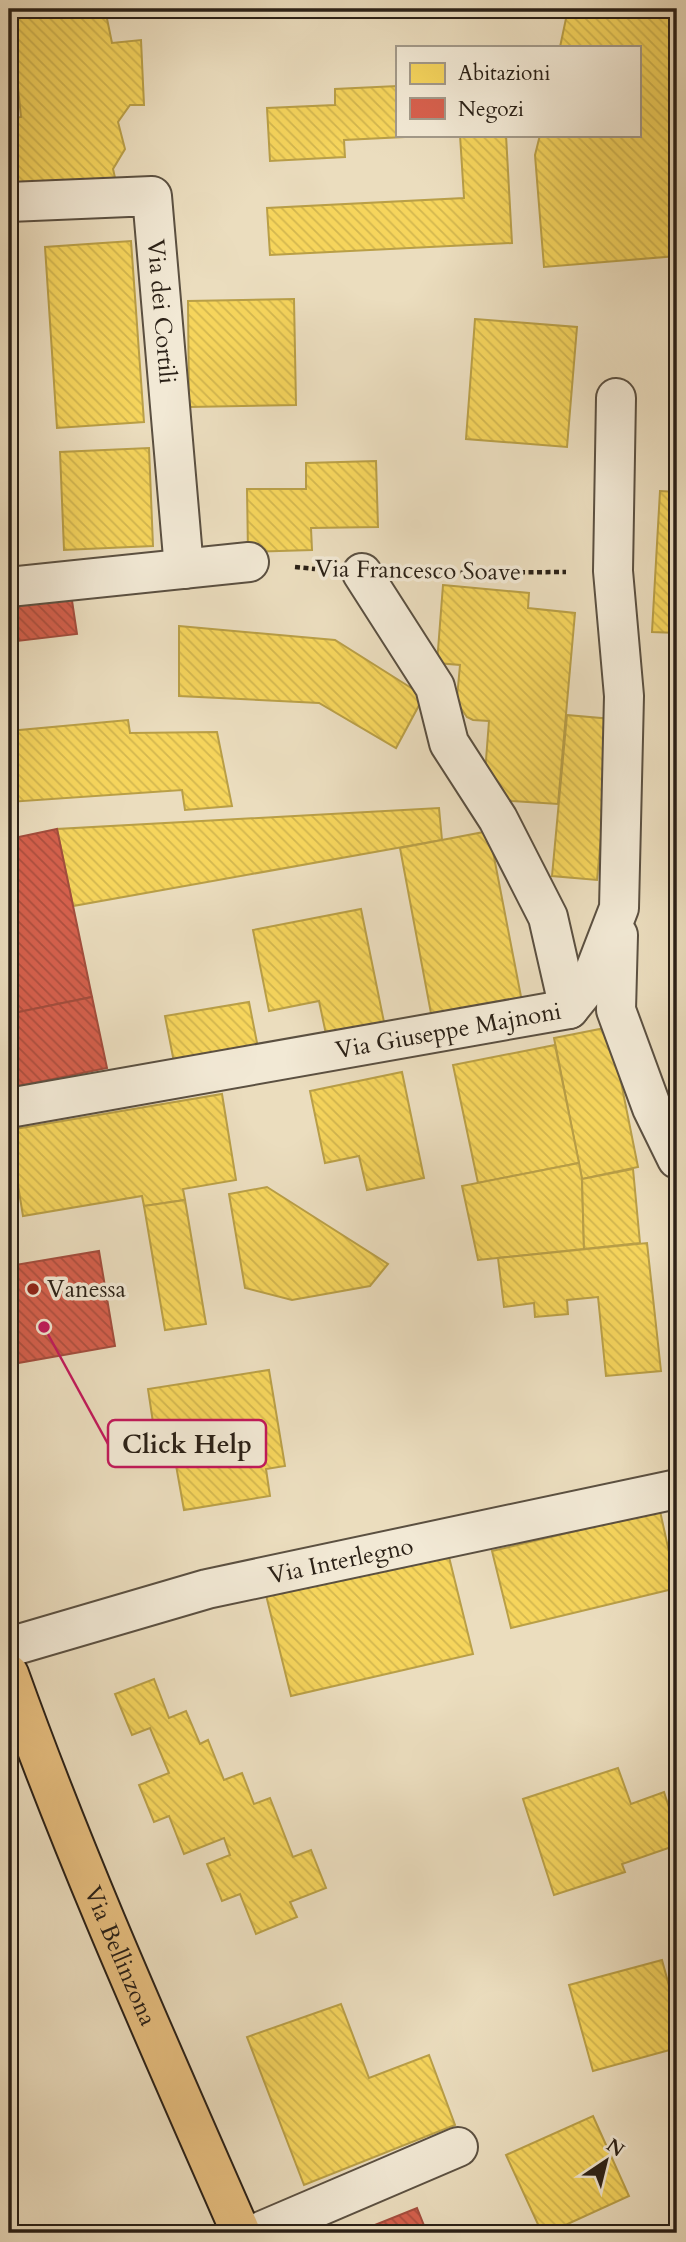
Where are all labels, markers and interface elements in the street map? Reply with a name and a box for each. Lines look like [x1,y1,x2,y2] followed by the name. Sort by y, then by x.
[396,46,640,136] legend
[458,59,550,88] text: Abitazioni
[458,95,524,124] text: Negozi
[139,238,184,386] street label: Via dei Cortili
[315,552,521,589] street label: Via Francesco Soave
[333,995,564,1067] street label: Via Giuseppe Majnoni
[47,1273,127,1306] place label: Vanessa
[25,1281,41,1297] marker: Vanessa
[108,1420,266,1467] callout: Click Help
[122,1427,252,1462] text: Click Help
[265,1530,416,1593] street label: Via Interlegno
[76,1881,165,2031] street label: Via Bellinzona
[570,2126,640,2196] north arrow
[601,2133,630,2164] text: N

